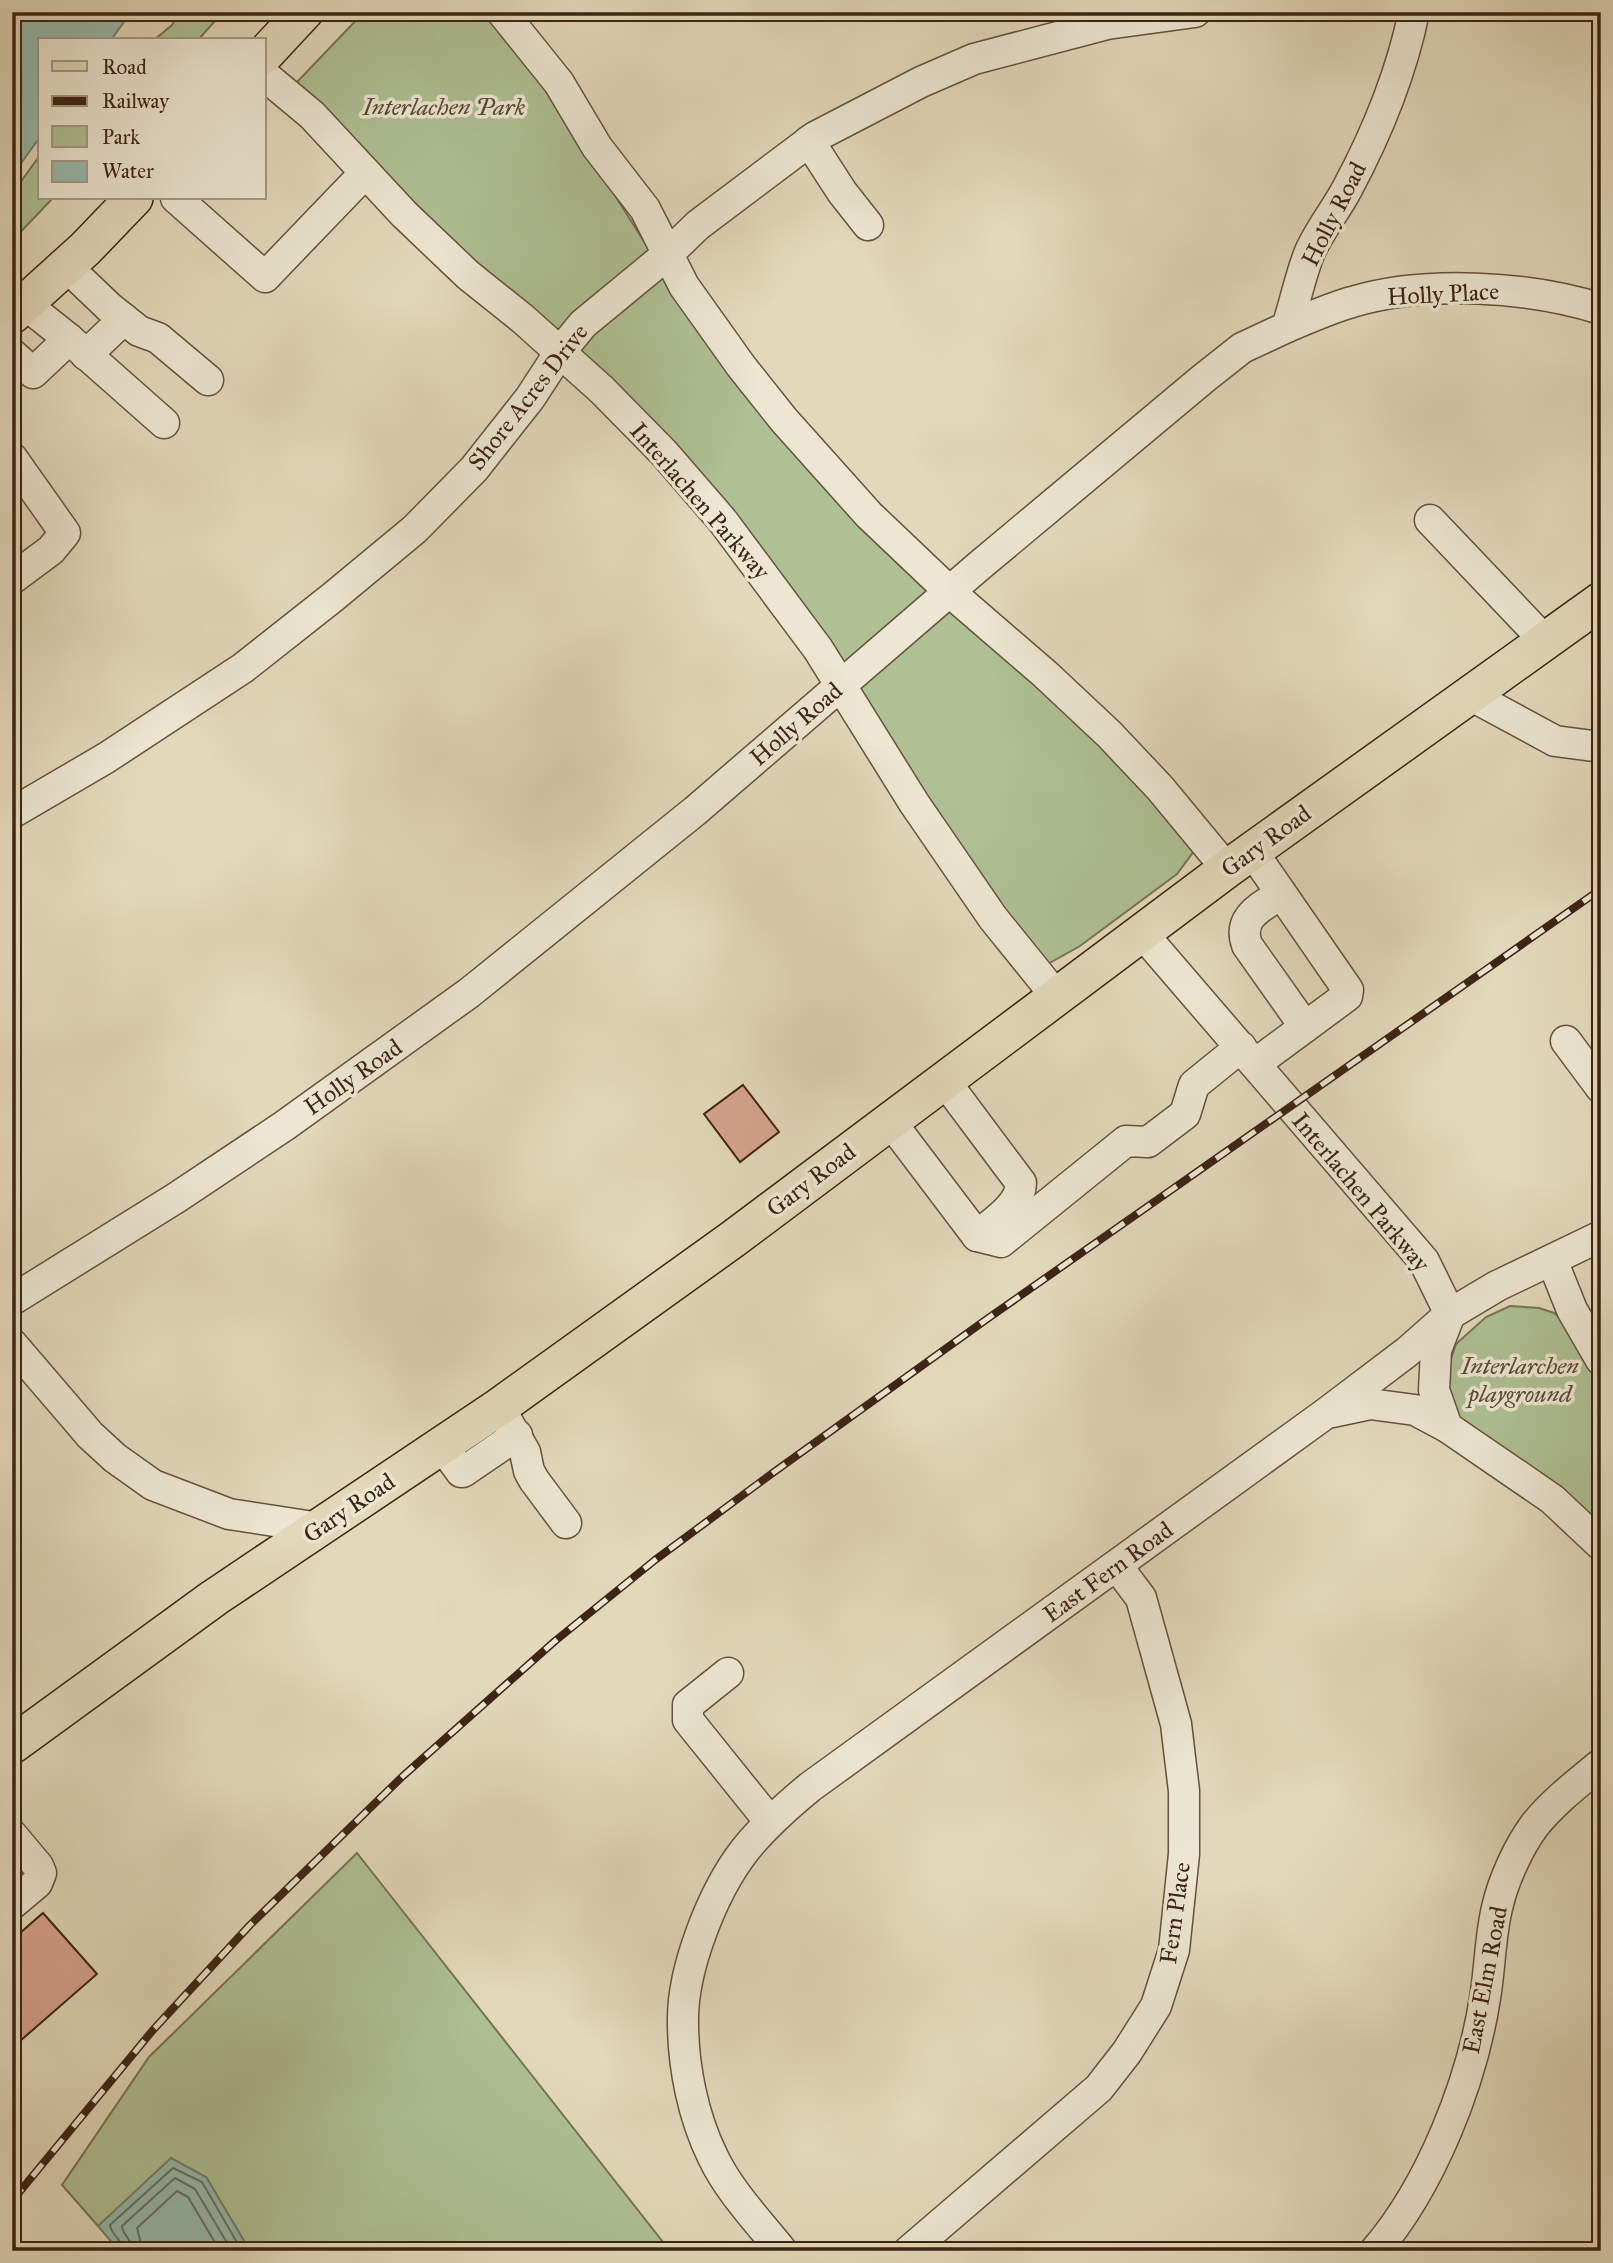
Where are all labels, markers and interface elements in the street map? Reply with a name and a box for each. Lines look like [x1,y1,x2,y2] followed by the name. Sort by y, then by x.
[38,38,266,200] legend
[102,54,147,80] text: Road
[102,88,170,114] text: Railway
[362,92,526,122] park label: Interlachen Park
[102,124,140,150] text: Park
[1295,157,1373,271] street label: Holly Road
[102,158,154,184] text: Water
[1386,276,1500,312] street label: Holly Place
[461,318,595,476] street label: Shore Acres Drive
[623,416,777,586] street label: Interlachen Parkway
[744,676,848,772] street label: Holly Road
[1215,798,1317,884] street label: Gary Road
[298,1032,408,1122] street label: Holly Road
[1286,1106,1437,1278] street label: Interlachen Parkway
[760,1137,862,1223] street label: Gary Road
[1460,1351,1579,1409] park label: Interlarchen playground
[297,1466,401,1550] street label: Gary Road
[1037,1515,1179,1629] street label: East Fern Road
[1153,1860,1197,1966] street label: Fern Place
[1456,1904,1514,2056] street label: East Elm Road

